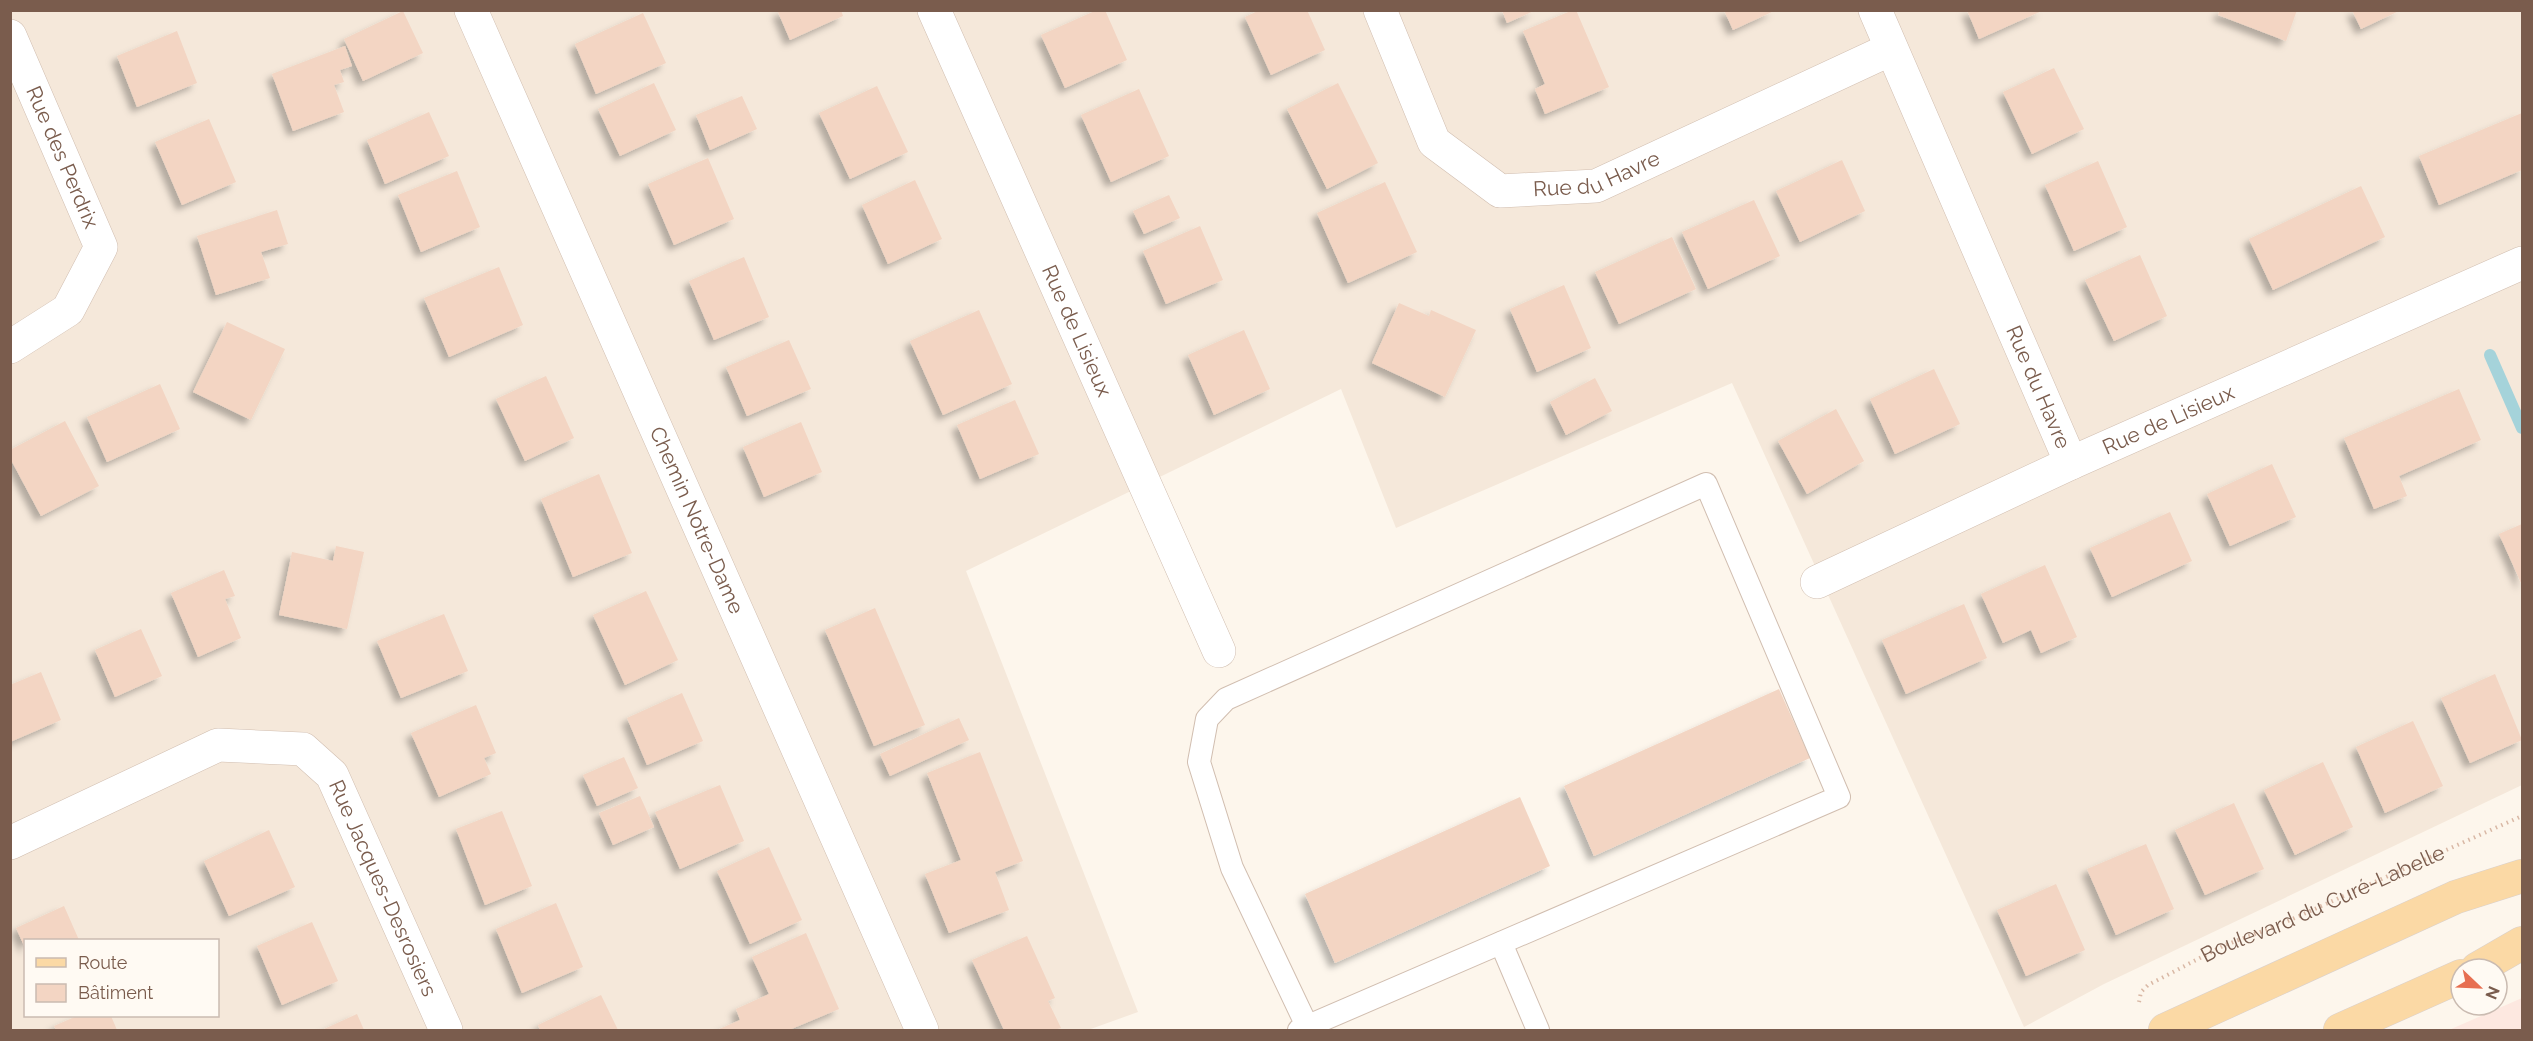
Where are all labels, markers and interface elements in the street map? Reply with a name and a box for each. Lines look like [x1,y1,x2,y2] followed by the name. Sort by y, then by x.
[21,82,105,232] street label: Rue des Perdrix
[1533,145,1664,201] street label: Rue du Havre
[1037,261,1117,401] street label: Rue de Lisieux
[2001,322,2076,452] street label: Rue du Havre
[2098,379,2238,459] street label: Rue de Lisieux
[645,423,749,618] street label: Chemin Notre-Dame
[324,776,442,1000] street label: Rue Jacques-Desrosiers
[2196,839,2448,967] street label: Boulevard du Curé-Labelle
[24,939,219,1017] legend
[78,952,128,973] text: Route
[2449,957,2509,1017] north arrow
[78,982,153,1003] text: Bâtiment
[2481,983,2503,1002] text: N

